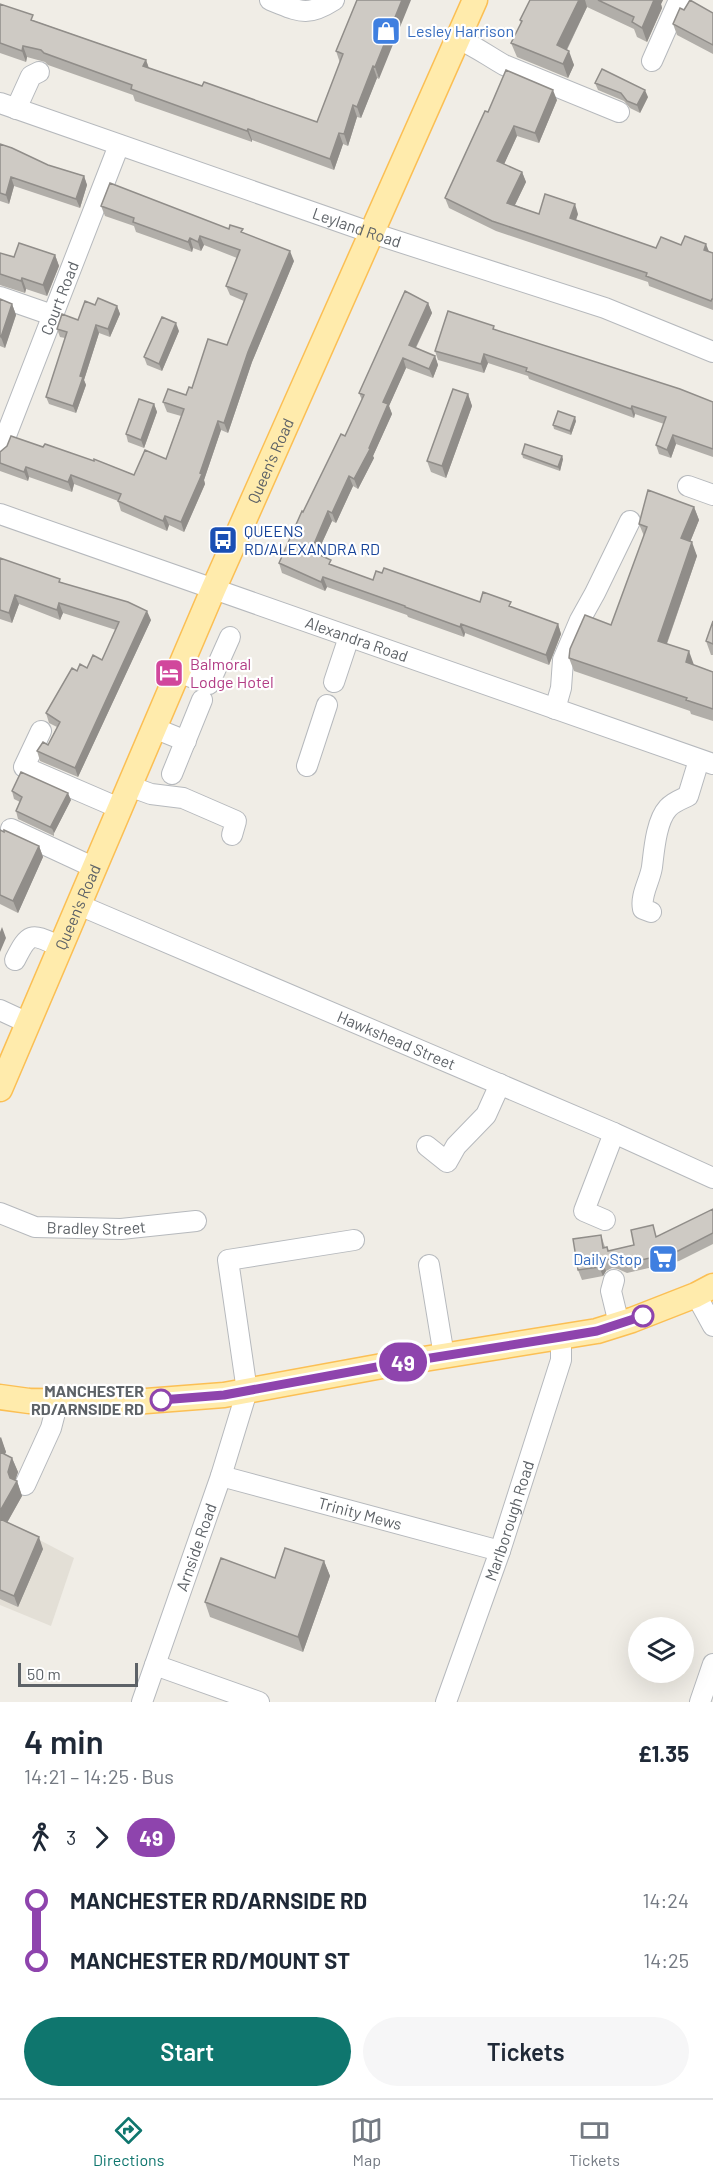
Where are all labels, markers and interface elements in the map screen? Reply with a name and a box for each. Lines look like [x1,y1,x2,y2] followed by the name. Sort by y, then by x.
[370,15,402,47] shop icon: Lesley Harrison
[407,21,514,40] place label: Lesley Harrison
[310,203,404,251] street label: Leyland Road
[36,258,82,338] street label: Court Road
[243,415,297,506] street label: Queen's Road
[244,521,380,558] place label: QUEENS RD/ALEXANDRA RD
[207,524,239,556] bus stop icon: QUEENS RD/ALEXANDRA RD
[303,612,411,665] street label: Alexandra Road
[190,654,274,691] place label: Balmoral Lodge Hotel
[153,657,185,689] hotel icon: Balmoral Lodge Hotel
[51,861,104,952] street label: Queen's Road
[335,1006,459,1073] street label: Hawkshead Street
[47,1216,147,1238] street label: Bradley Street
[647,1243,679,1275] supermarket icon: Daily Stop
[573,1249,642,1268] place label: Daily Stop
[632,1305,654,1327] unlabelled marker
[376,1342,430,1382] line badge: 49
[391,1350,415,1375] text: 49
[31,1381,144,1418] place label: MANCHESTER RD/ARNSIDE RD
[150,1389,172,1411] marker: MANCHESTER RD/ARNSIDE RD
[480,1458,537,1583] street label: Marlborough Road
[316,1493,404,1533] street label: Trinity Mews
[172,1501,220,1594] street label: Arnside Road
[628,1617,694,1683] map controls
[628,1617,694,1683] button: layers
[18,1660,138,1688] scale bar
[27,1664,61,1683] text: 50 m
[24,1721,104,1761] text: 4 min
[638,1740,689,1766] text: £1.35
[24,1764,174,1788] text: 14:21 – 14:25 · Bus
[24,1821,57,1854] icon: walk
[85,1821,118,1854] icon: forward
[66,1825,76,1849] text: 3
[139,1825,163,1850] text: 49
[70,1887,367,1913] text: MANCHESTER RD/ARNSIDE RD
[642,1888,689,1912] text: 14:24
[70,1947,350,1973] text: MANCHESTER RD/MOUNT ST
[643,1948,689,1972] text: 14:25
[24,2017,351,2086] button: Start
[363,2017,689,2086] button: Tickets
[93,2114,164,2169] tab: Directions
[350,2114,383,2169] tab: Map
[569,2114,620,2169] tab: Tickets

